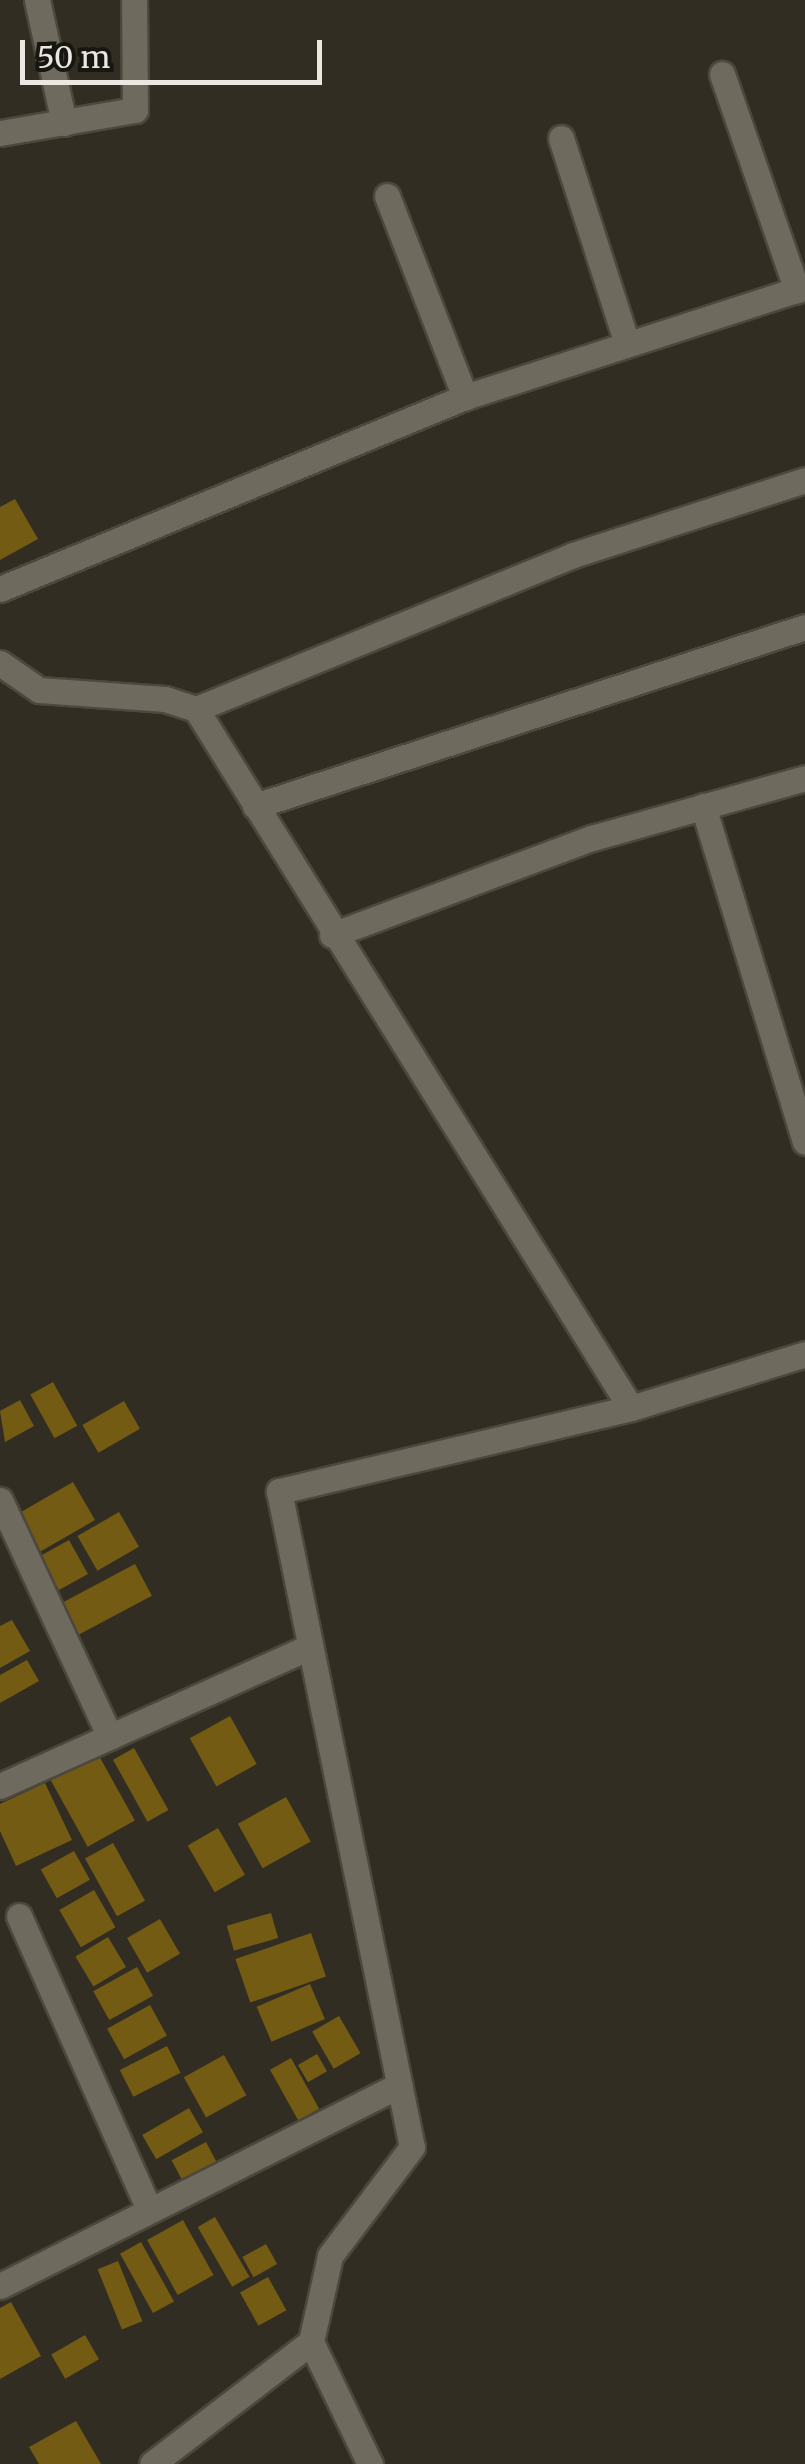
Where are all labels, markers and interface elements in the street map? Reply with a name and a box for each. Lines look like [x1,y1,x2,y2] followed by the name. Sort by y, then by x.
[25,20,328,82] scale bar
[37,38,110,76] text: 50 m

